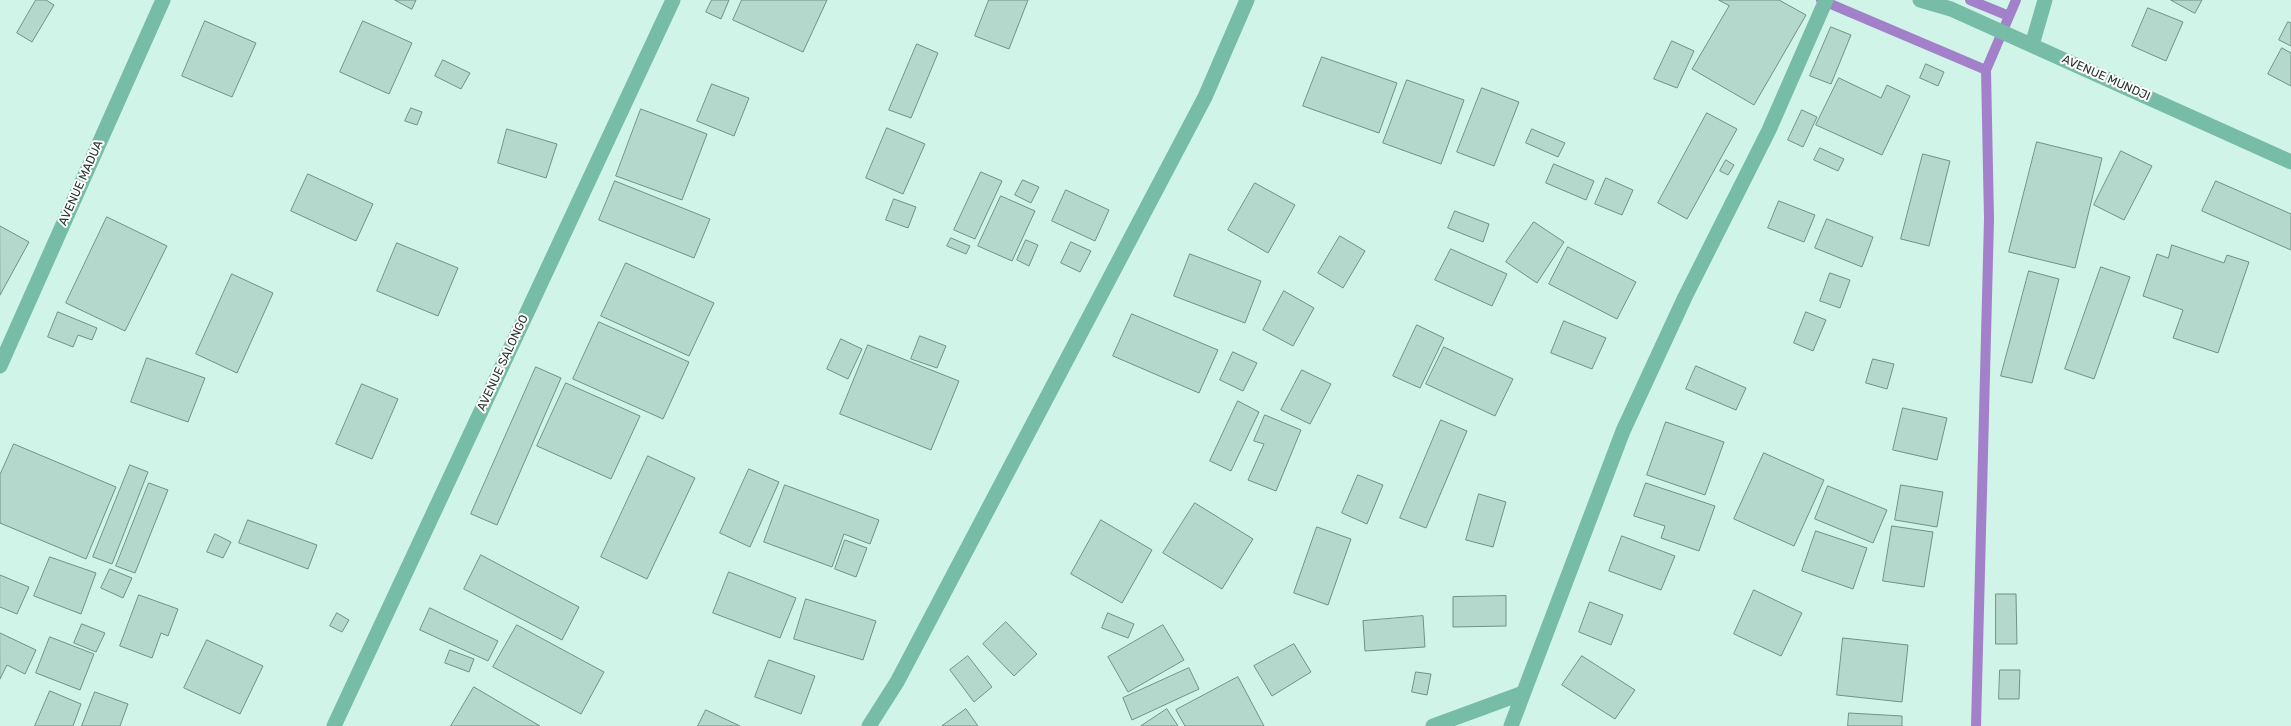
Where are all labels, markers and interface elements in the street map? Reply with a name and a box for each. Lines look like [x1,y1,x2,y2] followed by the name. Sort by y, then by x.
[2060,52,2152,104] street label: AVENUE MUNDJI
[56,138,106,228] street label: AVENUE MADUA
[474,313,532,413] street label: AVENUE SALONGO

